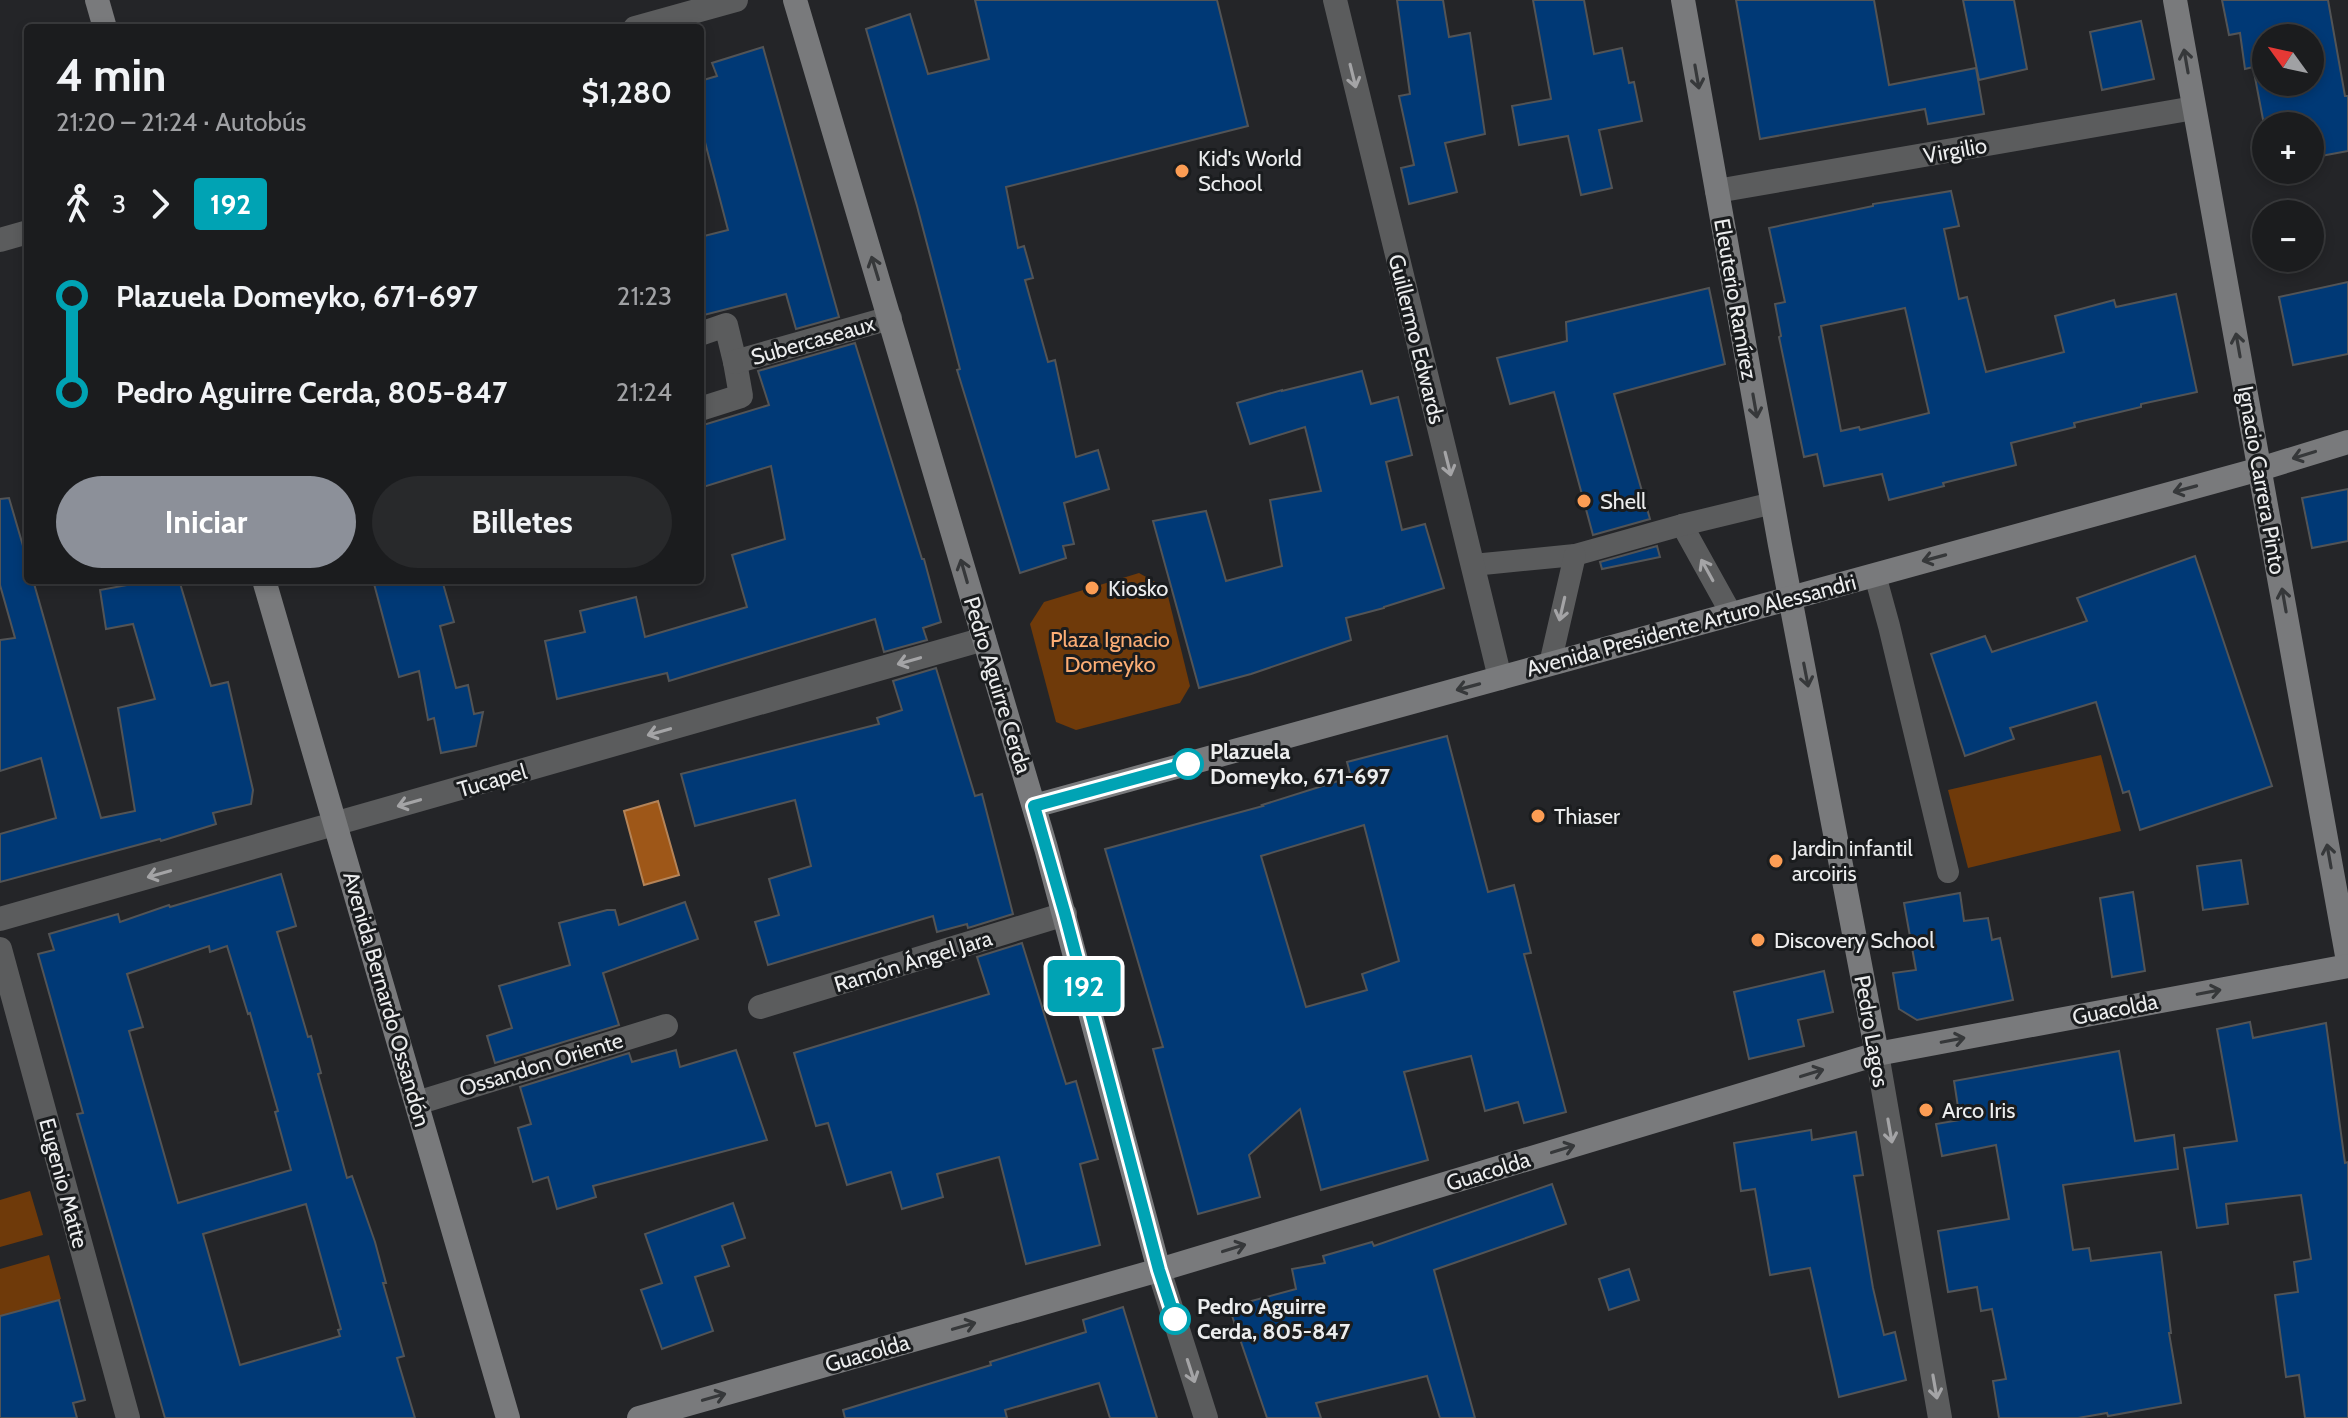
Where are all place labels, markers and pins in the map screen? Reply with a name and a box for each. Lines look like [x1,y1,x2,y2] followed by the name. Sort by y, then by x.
[1198,145,1302,197] place label: Kid's World School
[1173,162,1191,180] marker: Kid's World School
[1600,488,1647,515] place label: Shell
[1575,492,1593,510] marker: Shell
[1108,575,1168,602] place label: Kiosko
[1083,579,1101,597] marker: Kiosko
[1210,738,1391,790] place label: Plazuela Domeyko, 671-697
[1173,749,1203,779] marker: Plazuela Domeyko, 671-697
[1554,803,1620,830] place label: Thiaser
[1529,807,1547,825] marker: Thiaser
[1791,835,1914,887] place label: Jardin infantil arcoiris
[1767,852,1785,870] marker: Jardin infantil arcoiris
[1774,927,1935,954] place label: Discovery School
[1749,931,1767,949] marker: Discovery School
[1942,1097,2015,1124] place label: Arco Iris
[1917,1101,1935,1119] marker: Arco Iris
[1197,1293,1351,1345] place label: Pedro Aguirre Cerda, 805-847
[1160,1304,1190,1334] marker: Pedro Aguirre Cerda, 805-847

